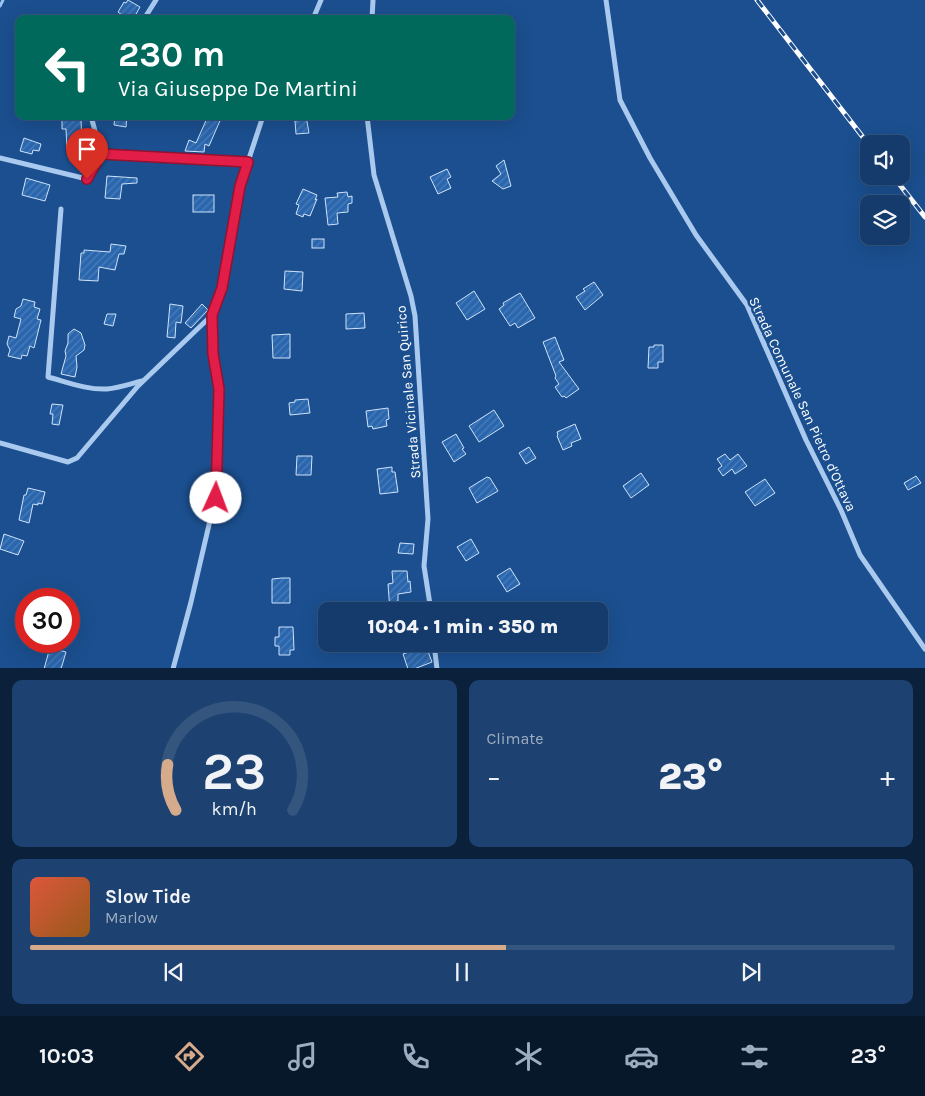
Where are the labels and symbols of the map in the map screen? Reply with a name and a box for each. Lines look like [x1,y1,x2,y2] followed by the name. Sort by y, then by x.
[66,128,108,179] pin
[745,294,860,514] street label: Strada Comunale San Pietro d'Ottava
[392,305,425,479] street label: Strada Vicinale San Quirico
[189,471,241,523] position arrow
[15,588,80,653] speed limit sign: 30

